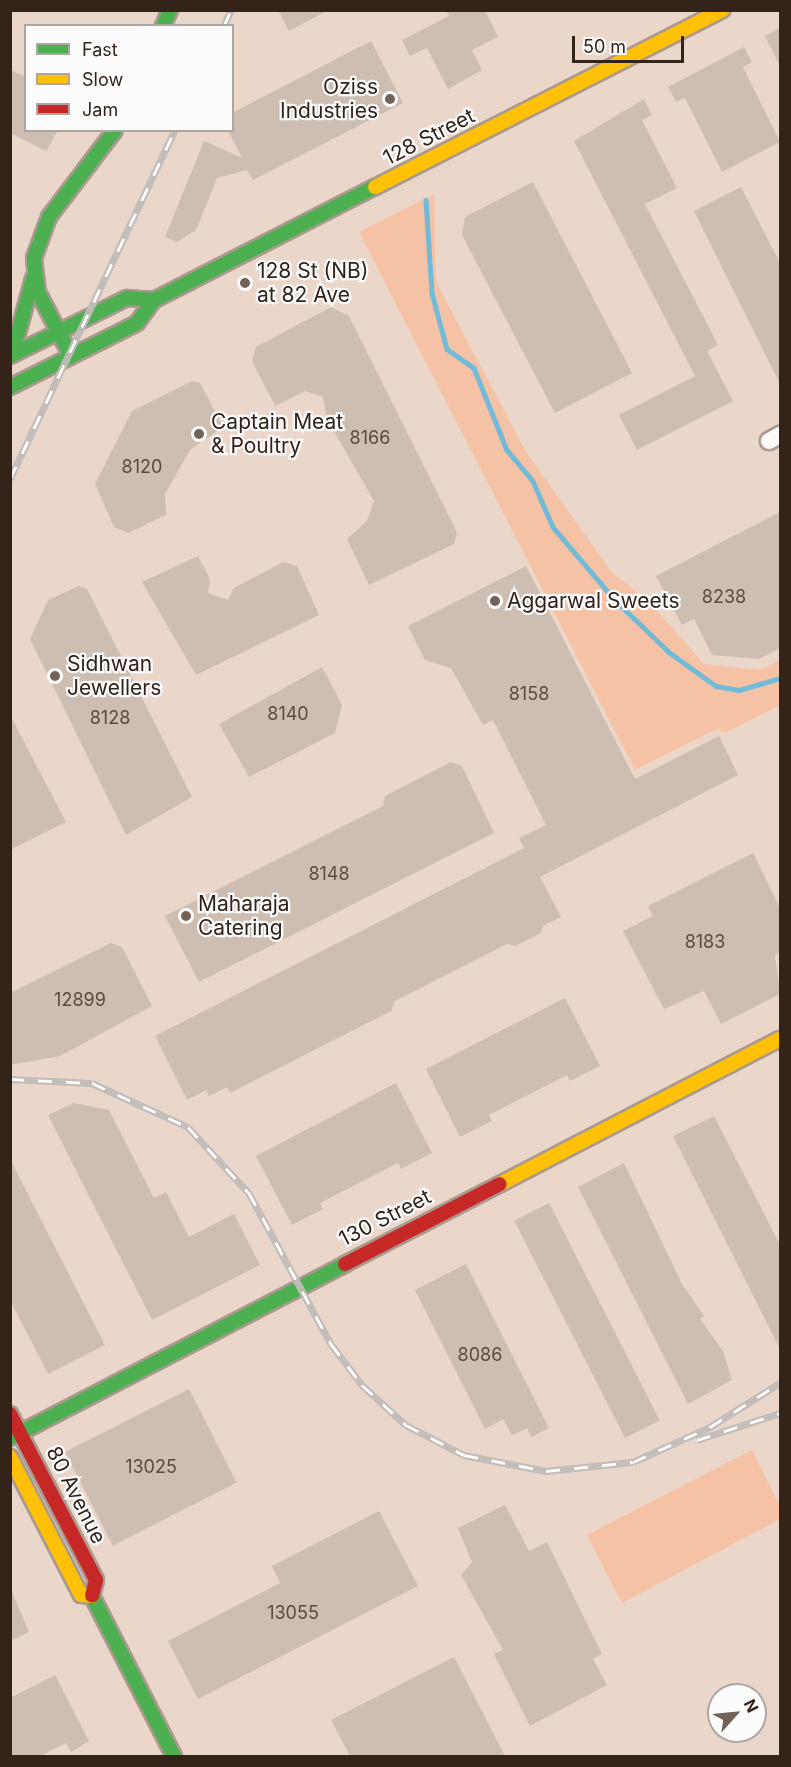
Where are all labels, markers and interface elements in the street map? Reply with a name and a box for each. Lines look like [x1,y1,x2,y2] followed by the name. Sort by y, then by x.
[24,24,234,132] legend
[575,24,688,62] scale bar
[583,36,626,57] text: 50 m
[82,39,118,60] text: Fast
[82,69,123,90] text: Slow
[280,74,378,124] place label: Oziss Industries
[383,92,397,106] marker: Oziss Industries
[82,99,118,120] text: Jam
[379,103,479,171] street label: 128 Street
[257,258,368,308] place label: 128 St (NB) at 82 Ave
[238,276,252,290] marker: 128 St (NB) at 82 Ave
[211,409,343,459] place label: Captain Meat & Poultry
[192,427,206,441] marker: Captain Meat & Poultry
[350,427,390,449] house number: 8166
[122,456,162,478] house number: 8120
[702,586,746,608] house number: 8238
[507,588,680,614] place label: Aggarwal Sweets
[488,594,502,608] marker: Aggarwal Sweets
[67,651,161,701] place label: Sidhwan Jewellers
[48,669,62,683] marker: Sidhwan Jewellers
[509,683,549,705] house number: 8158
[267,703,309,725] house number: 8140
[90,707,130,729] house number: 8128
[308,863,350,885] house number: 8148
[198,891,290,941] place label: Maharaja Catering
[179,909,193,923] marker: Maharaja Catering
[685,931,725,953] house number: 8183
[54,989,106,1011] house number: 12899
[335,1184,435,1252] street label: 130 Street
[458,1344,502,1366] house number: 8086
[41,1442,111,1548] street label: 80 Avenue
[125,1456,177,1478] house number: 13025
[267,1602,319,1624] house number: 13055
[707,1683,767,1743] north arrow
[740,1696,763,1716] text: N

